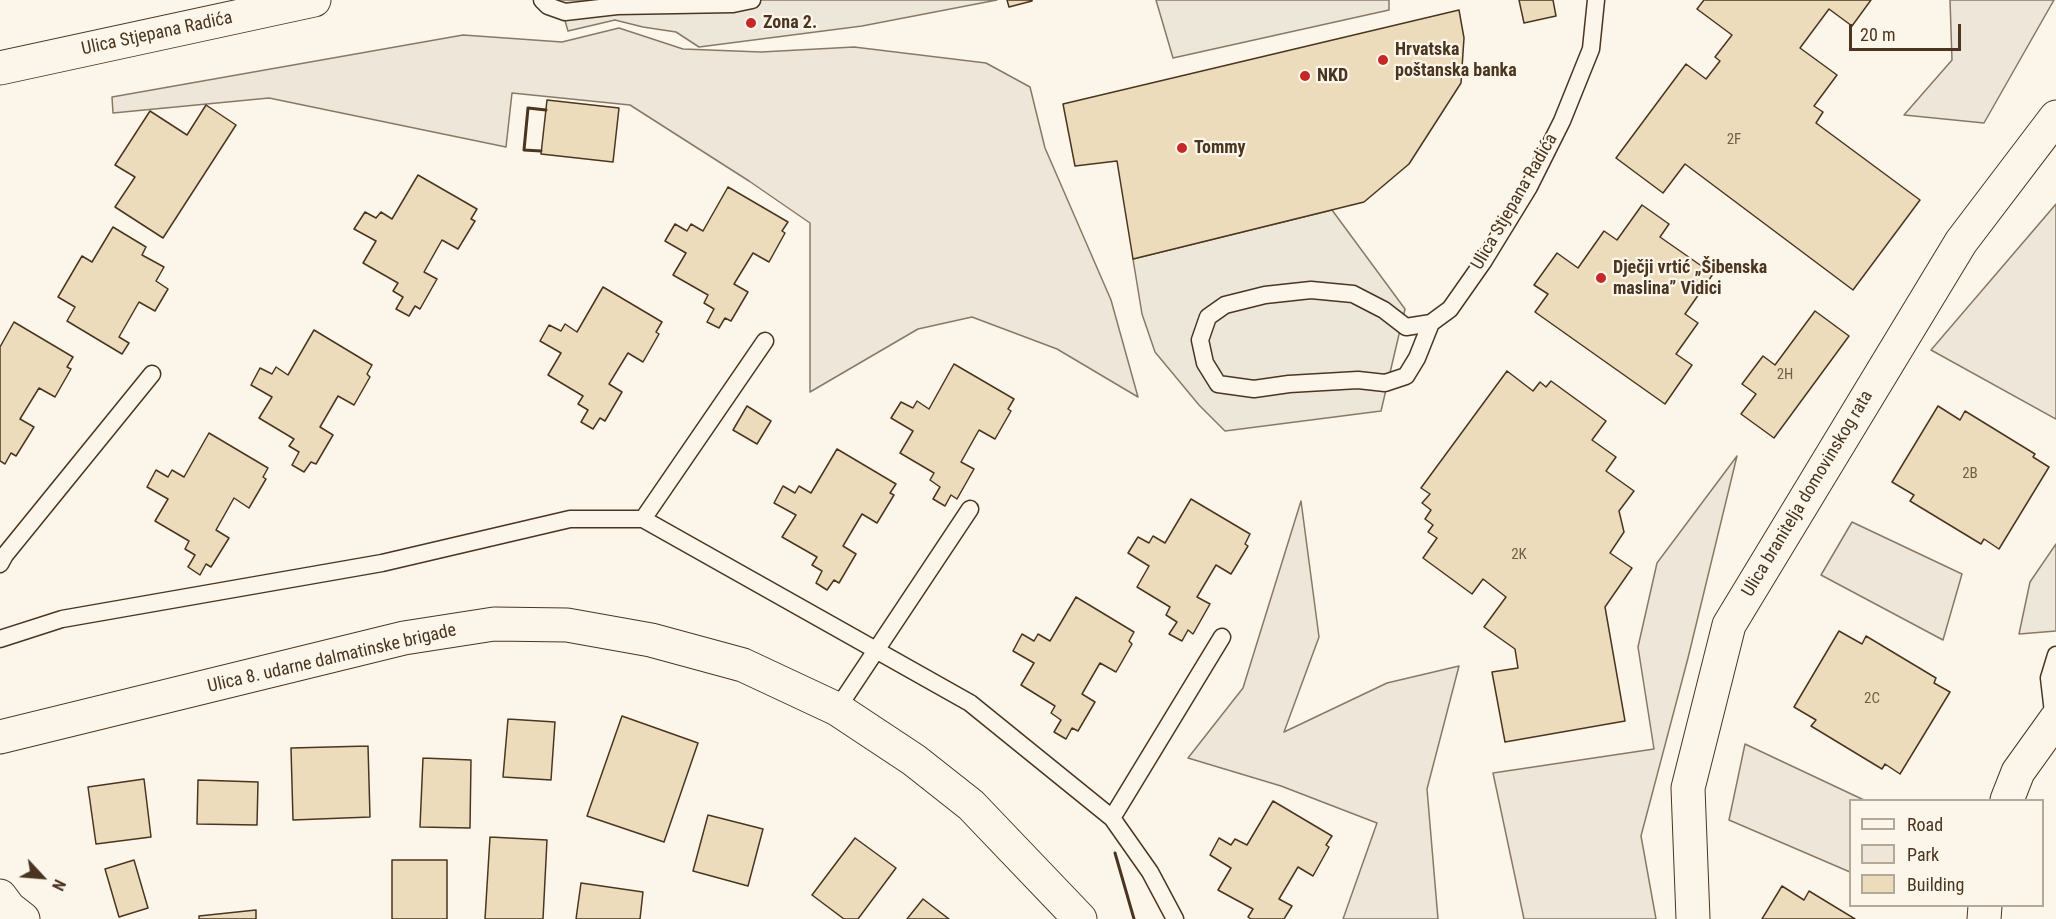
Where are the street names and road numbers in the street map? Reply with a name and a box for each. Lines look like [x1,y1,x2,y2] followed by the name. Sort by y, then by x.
[80,7,234,61] street label: Ulica Stjepana Radića
[1467,130,1563,274] street label: Ulica Stjepana Radića
[1738,387,1878,601] street label: Ulica branitelja domovinskog rata
[206,620,458,698] street label: Ulica 8. udarne dalmatinske brigade

